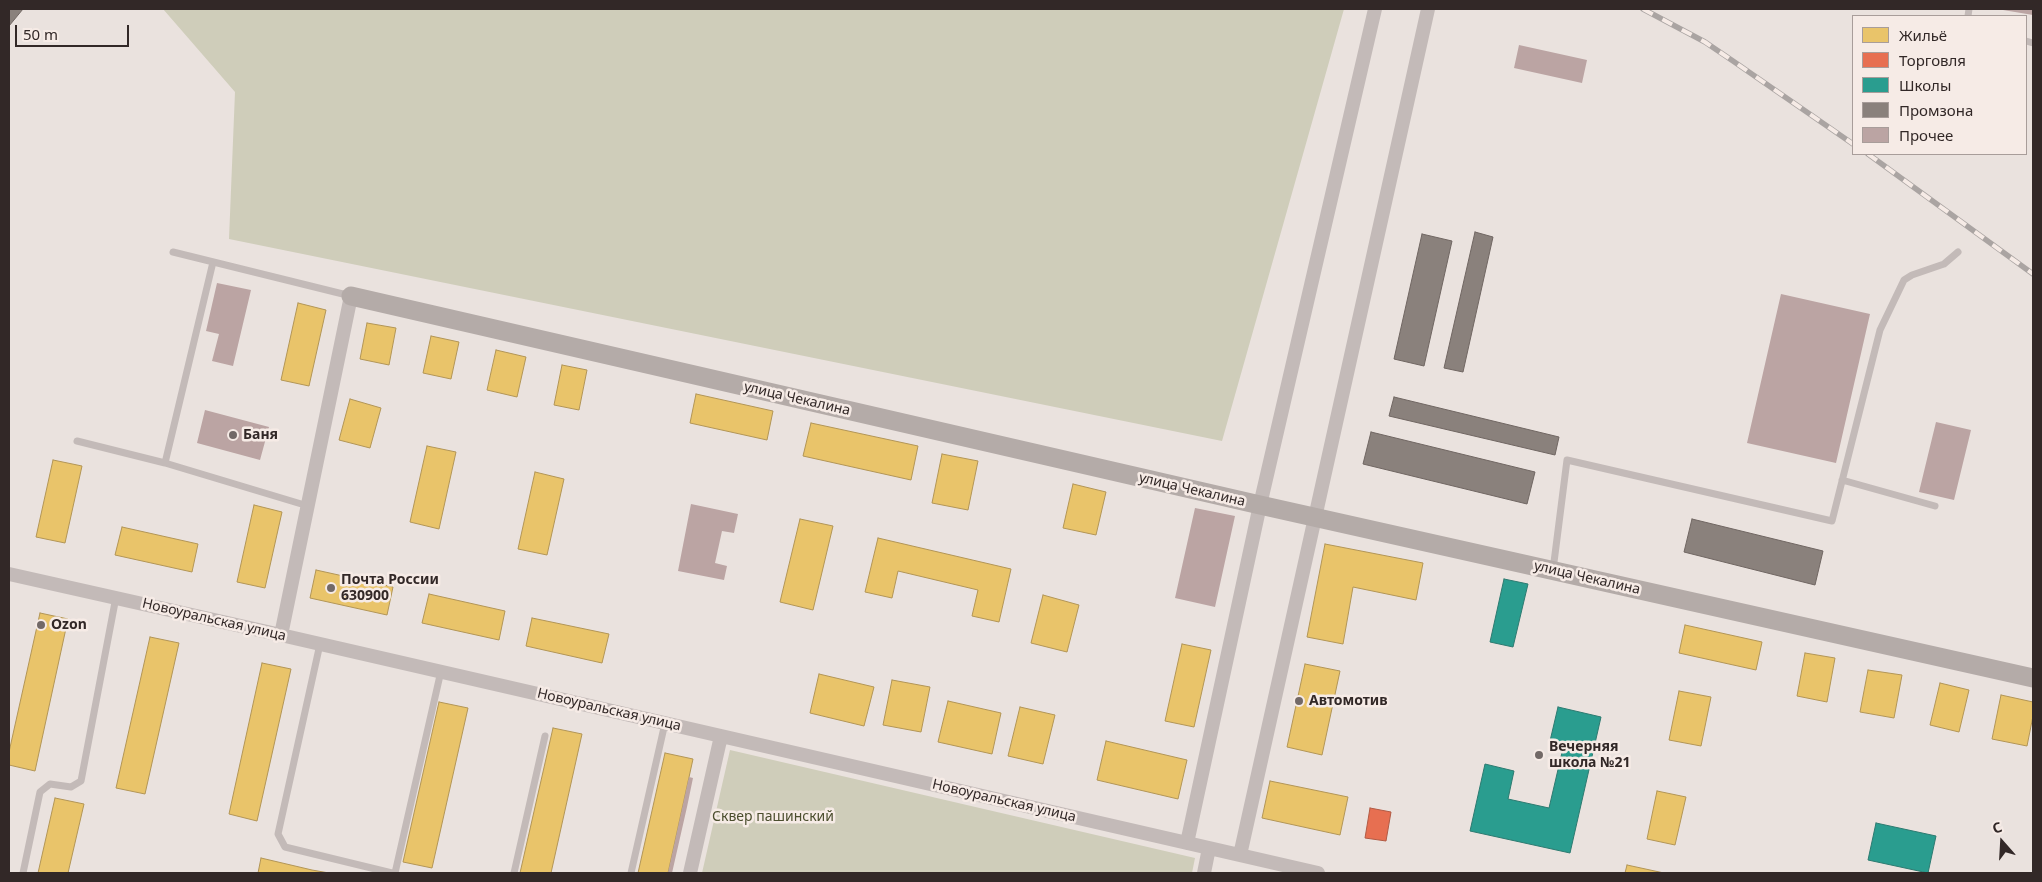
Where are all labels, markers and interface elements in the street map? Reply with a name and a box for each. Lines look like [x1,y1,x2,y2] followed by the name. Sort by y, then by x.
[18,15,131,47] scale bar
[1852,15,2027,155] legend
[23,24,58,44] text: 50 m
[1899,25,1947,45] text: Жильё
[1899,50,1966,70] text: Торговля
[1899,75,1951,95] text: Школы
[1899,100,1973,120] text: Промзона
[1899,125,1953,145] text: Прочее
[742,379,852,419] street label: улица Чекалина
[243,427,278,443] place label: Баня
[227,429,239,441] marker: Баня
[1137,470,1247,510] street label: улица Чекалина
[1532,558,1642,598] street label: улица Чекалина
[341,572,439,604] place label: Почта России 630900
[325,582,337,594] marker: Почта России 630900
[140,595,288,645] street label: Новоуральская улица
[51,617,87,633] place label: Ozon
[35,619,47,631] marker: Ozon
[535,685,683,735] street label: Новоуральская улица
[1309,693,1388,709] place label: Автомотив
[1293,695,1305,707] marker: Автомотив
[1549,739,1630,772] place label: Вечерняя школа №21
[1533,749,1545,761] marker: Вечерняя школа №21
[930,776,1078,826] street label: Новоуральская улица
[712,809,834,825] park label: Сквер пашинский
[1977,817,2027,867] north arrow
[1990,817,2004,838] text: С

